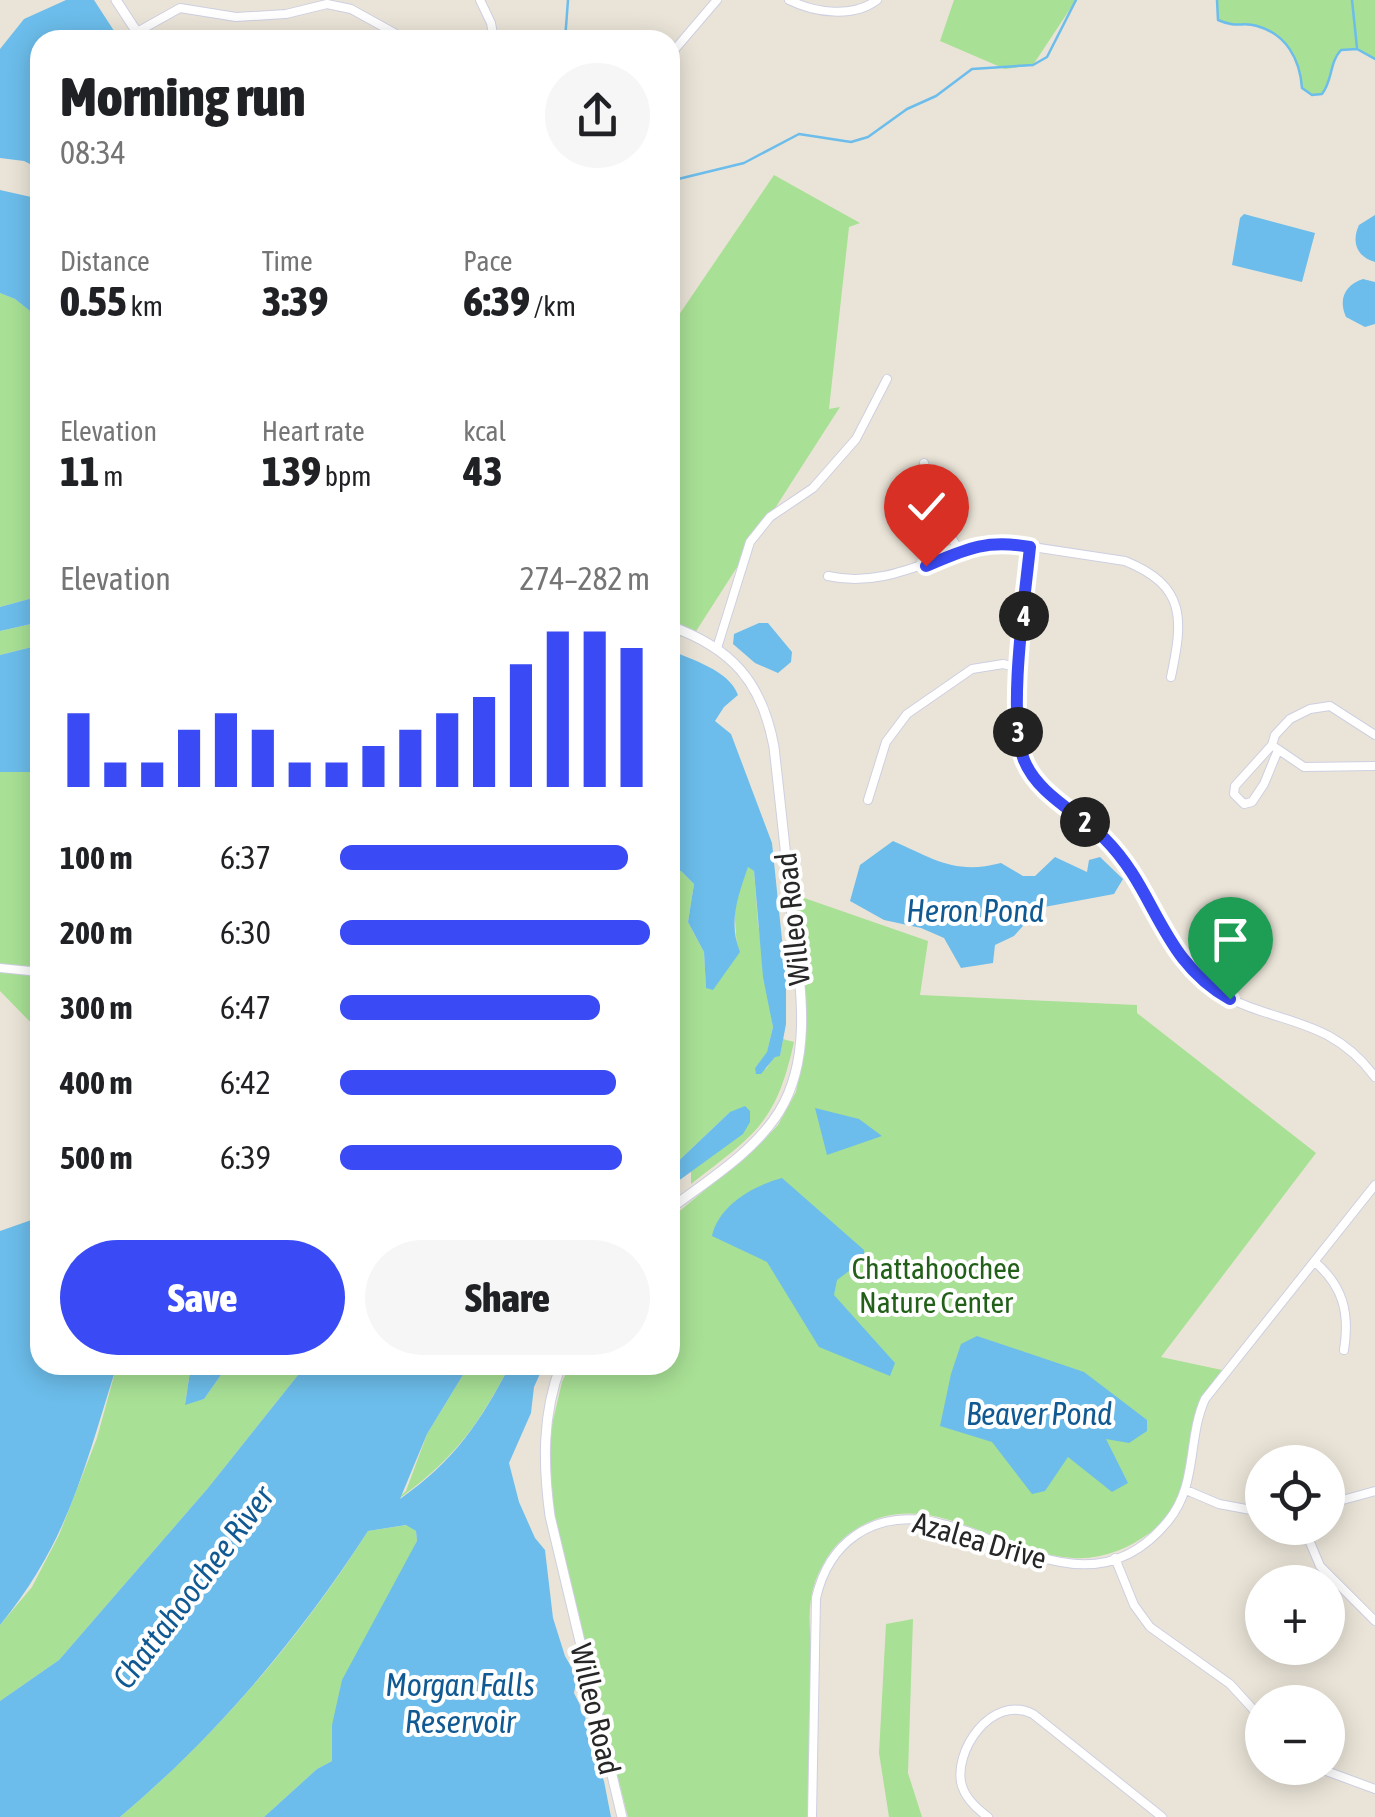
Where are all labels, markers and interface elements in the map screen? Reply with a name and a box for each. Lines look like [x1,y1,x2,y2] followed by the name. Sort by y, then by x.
[545,63,650,168] button: share
[60,65,306,128] text: Morning run
[60,134,126,171] text: 08:34
[60,245,150,277] text: Distance
[262,245,313,277] text: Time
[463,245,513,277] text: Pace
[60,277,127,325] text: 0.55
[262,277,328,325] text: 3:39
[463,277,530,325] text: 6:39
[127,290,163,322] text: km
[530,290,576,322] text: /km
[60,415,157,447] text: Elevation
[262,415,365,447] text: Heart rate
[463,415,506,447] text: kcal
[60,447,99,495] text: 11
[262,447,321,495] text: 139
[463,447,503,495] text: 43
[99,460,123,492] text: m
[321,460,371,492] text: bpm
[884,464,969,567] pin
[899,479,954,534] icon: check
[60,560,171,597] text: Elevation
[520,560,650,597] text: 274–282 m
[999,591,1049,641] pin: 4
[1017,600,1031,632] text: 4
[993,707,1043,757] pin: 3
[1011,716,1025,748] text: 3
[1060,797,1110,847] pin: 2
[1078,806,1092,838] text: 2
[60,839,133,876] text: 100 m
[220,839,271,876] text: 6:37
[768,851,816,987] street label: Willeo Road
[906,892,1044,929] water label: Heron Pond
[1188,897,1273,1000] pin
[1203,912,1258,967] icon: arrive
[60,914,133,951] text: 200 m
[220,914,271,951] text: 6:30
[60,989,133,1026] text: 300 m
[220,989,271,1026] text: 6:47
[60,1064,133,1101] text: 400 m
[220,1064,271,1101] text: 6:42
[60,1139,133,1176] text: 500 m
[220,1139,271,1176] text: 6:39
[60,1240,345,1355] button: Save
[365,1240,650,1355] button: Share
[852,1251,1020,1319] park label: Chattahoochee Nature Center
[966,1395,1112,1432] water label: Beaver Pond
[1245,1445,1345,1785] map controls
[1245,1445,1345,1545] button: locate
[105,1477,282,1695] water label: Chattahoochee River
[909,1505,1051,1575] street label: Azalea Drive
[1245,1565,1345,1665] button: +
[564,1640,628,1778] street label: Willeo Road
[385,1666,535,1740] water label: Morgan Falls Reservoir
[1245,1685,1345,1785] button: −

